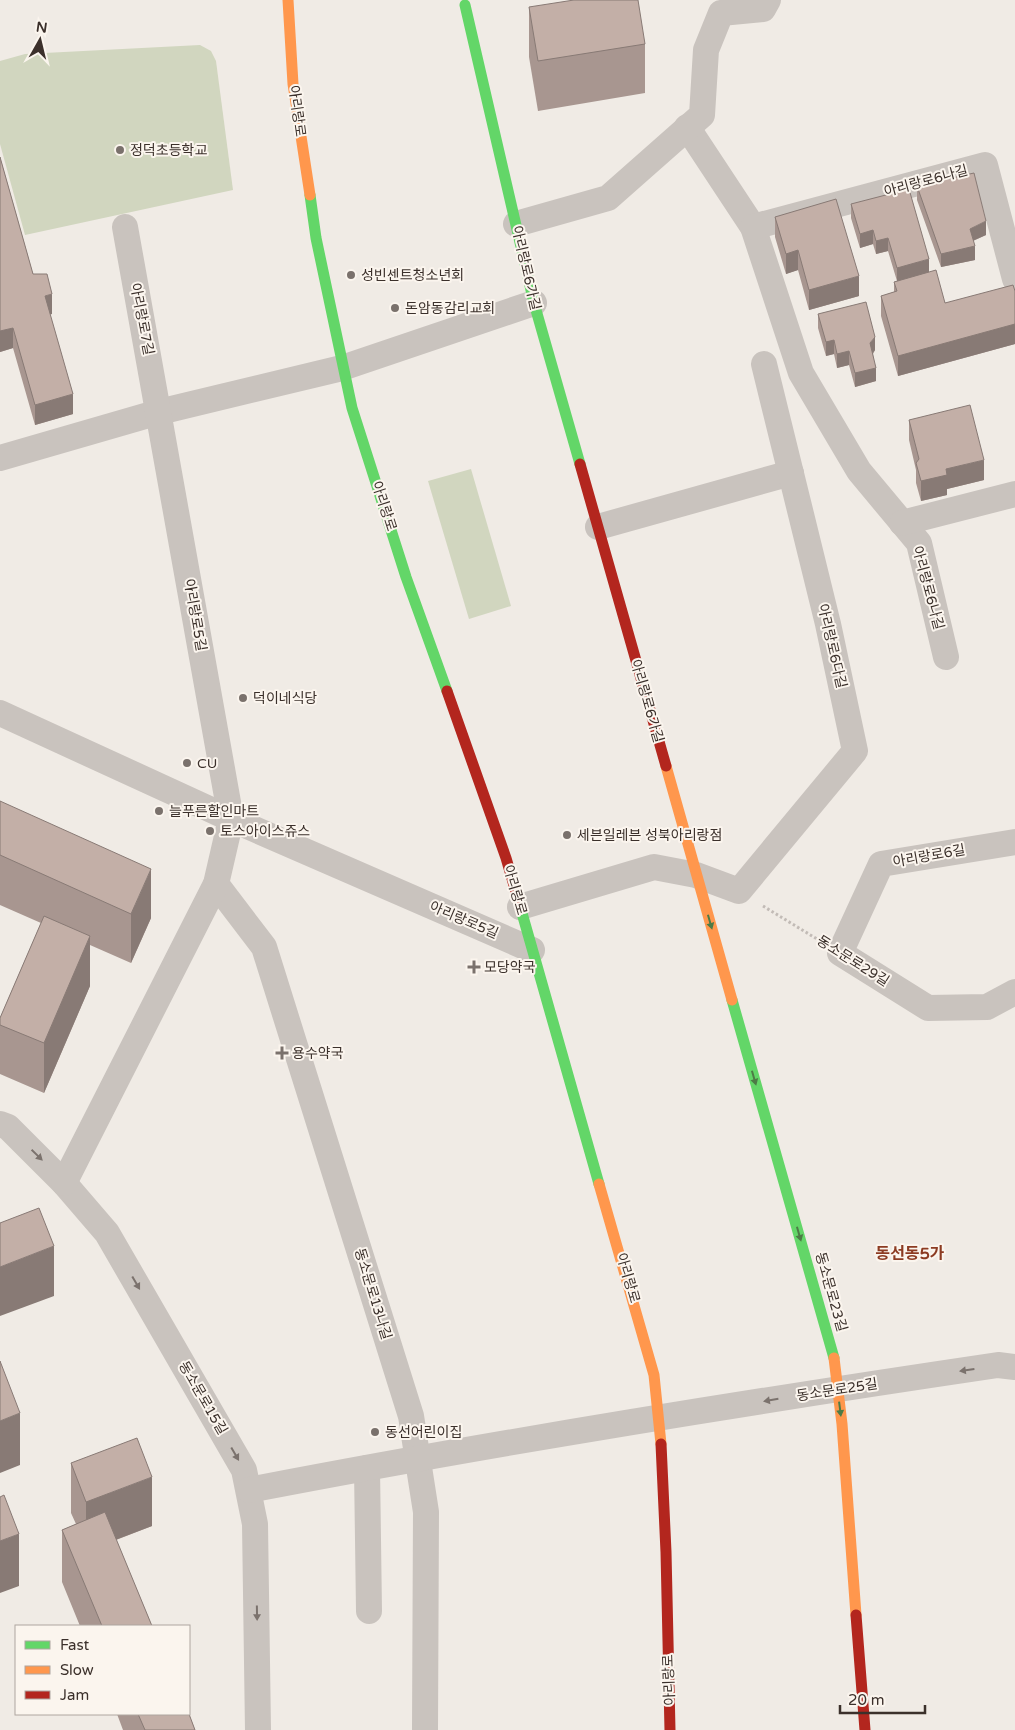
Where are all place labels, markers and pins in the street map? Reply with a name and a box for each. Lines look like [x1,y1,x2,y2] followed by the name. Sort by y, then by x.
[130,142,207,159] place label: 정덕초등학교
[114,144,126,156] marker: 정덕초등학교
[361,267,464,284] place label: 성빈센트청소년회
[345,269,357,281] marker: 성빈센트청소년회
[405,300,495,317] place label: 돈암동감리교회
[389,302,401,314] marker: 돈암동감리교회
[253,690,318,707] place label: 덕이네식당
[237,692,249,704] marker: 덕이네식당
[197,755,217,772] place label: CU
[181,757,193,769] marker: CU
[169,803,259,820] place label: 늘푸른할인마트
[153,805,165,817] marker: 늘푸른할인마트
[220,823,310,840] place label: 토스아이스쥬스
[204,825,216,837] marker: 토스아이스쥬스
[577,827,722,844] place label: 세븐일레븐 성북아리랑점
[561,829,573,841] marker: 세븐일레븐 성북아리랑점
[484,959,536,976] place label: 모당약국
[468,961,480,973] marker: 모당약국
[292,1045,344,1062] place label: 용수약국
[276,1047,288,1059] marker: 용수약국
[385,1424,462,1441] place label: 동선어린이집
[369,1426,381,1438] marker: 동선어린이집

